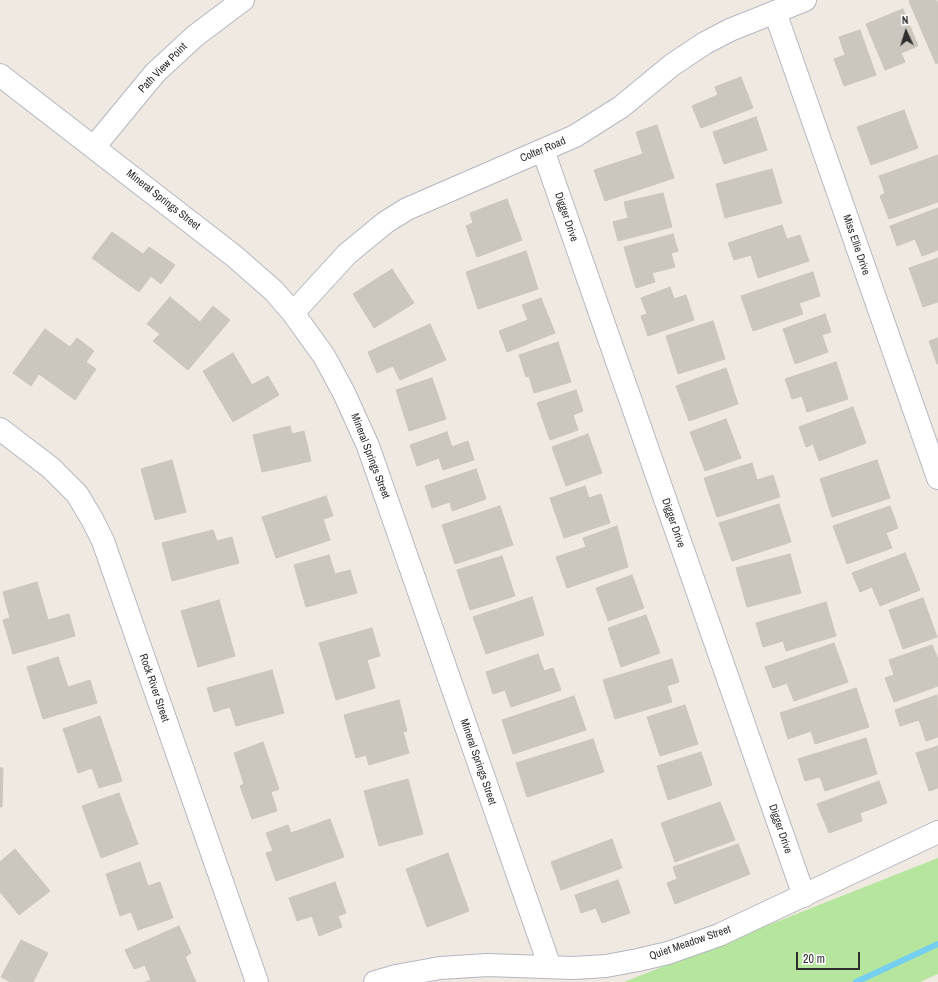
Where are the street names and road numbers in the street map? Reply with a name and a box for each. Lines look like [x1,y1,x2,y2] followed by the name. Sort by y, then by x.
[136,40,190,96] street label: Path View Point
[518,135,568,165] street label: Colter Road
[123,167,203,233] street label: Mineral Springs Street
[551,191,581,243] street label: Digger Drive
[839,213,873,277] street label: Miss Ellie Drive
[348,412,392,500] street label: Mineral Springs Street
[658,497,688,549] street label: Digger Drive
[136,652,172,724] street label: Rock River Street
[457,717,499,807] street label: Mineral Springs Street
[765,803,795,855] street label: Digger Drive
[648,923,732,963] street label: Quiet Meadow Street

